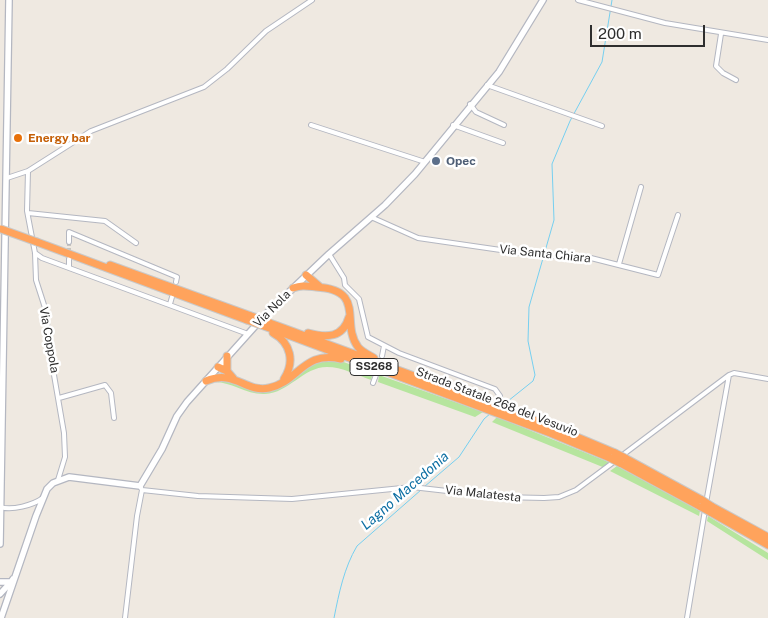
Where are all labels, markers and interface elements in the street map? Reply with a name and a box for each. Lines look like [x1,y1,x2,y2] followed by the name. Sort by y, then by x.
[593,15,708,47] scale bar
[598,25,642,42] text: 200 m
[28,131,91,145] place label: Energy bar
[12,132,24,144] marker: Energy bar
[446,154,476,168] place label: Opec
[430,155,442,167] marker: Opec
[499,242,591,266] street label: Via Santa Chiara
[250,287,294,331] street label: Via Nola
[36,306,62,374] street label: Via Coppola
[350,358,398,376] road number: SS268
[414,364,580,440] street label: Strada Statale 268 del Vesuvio
[358,448,452,534] water label: Lagno Macedonia
[444,483,522,505] street label: Via Malatesta

